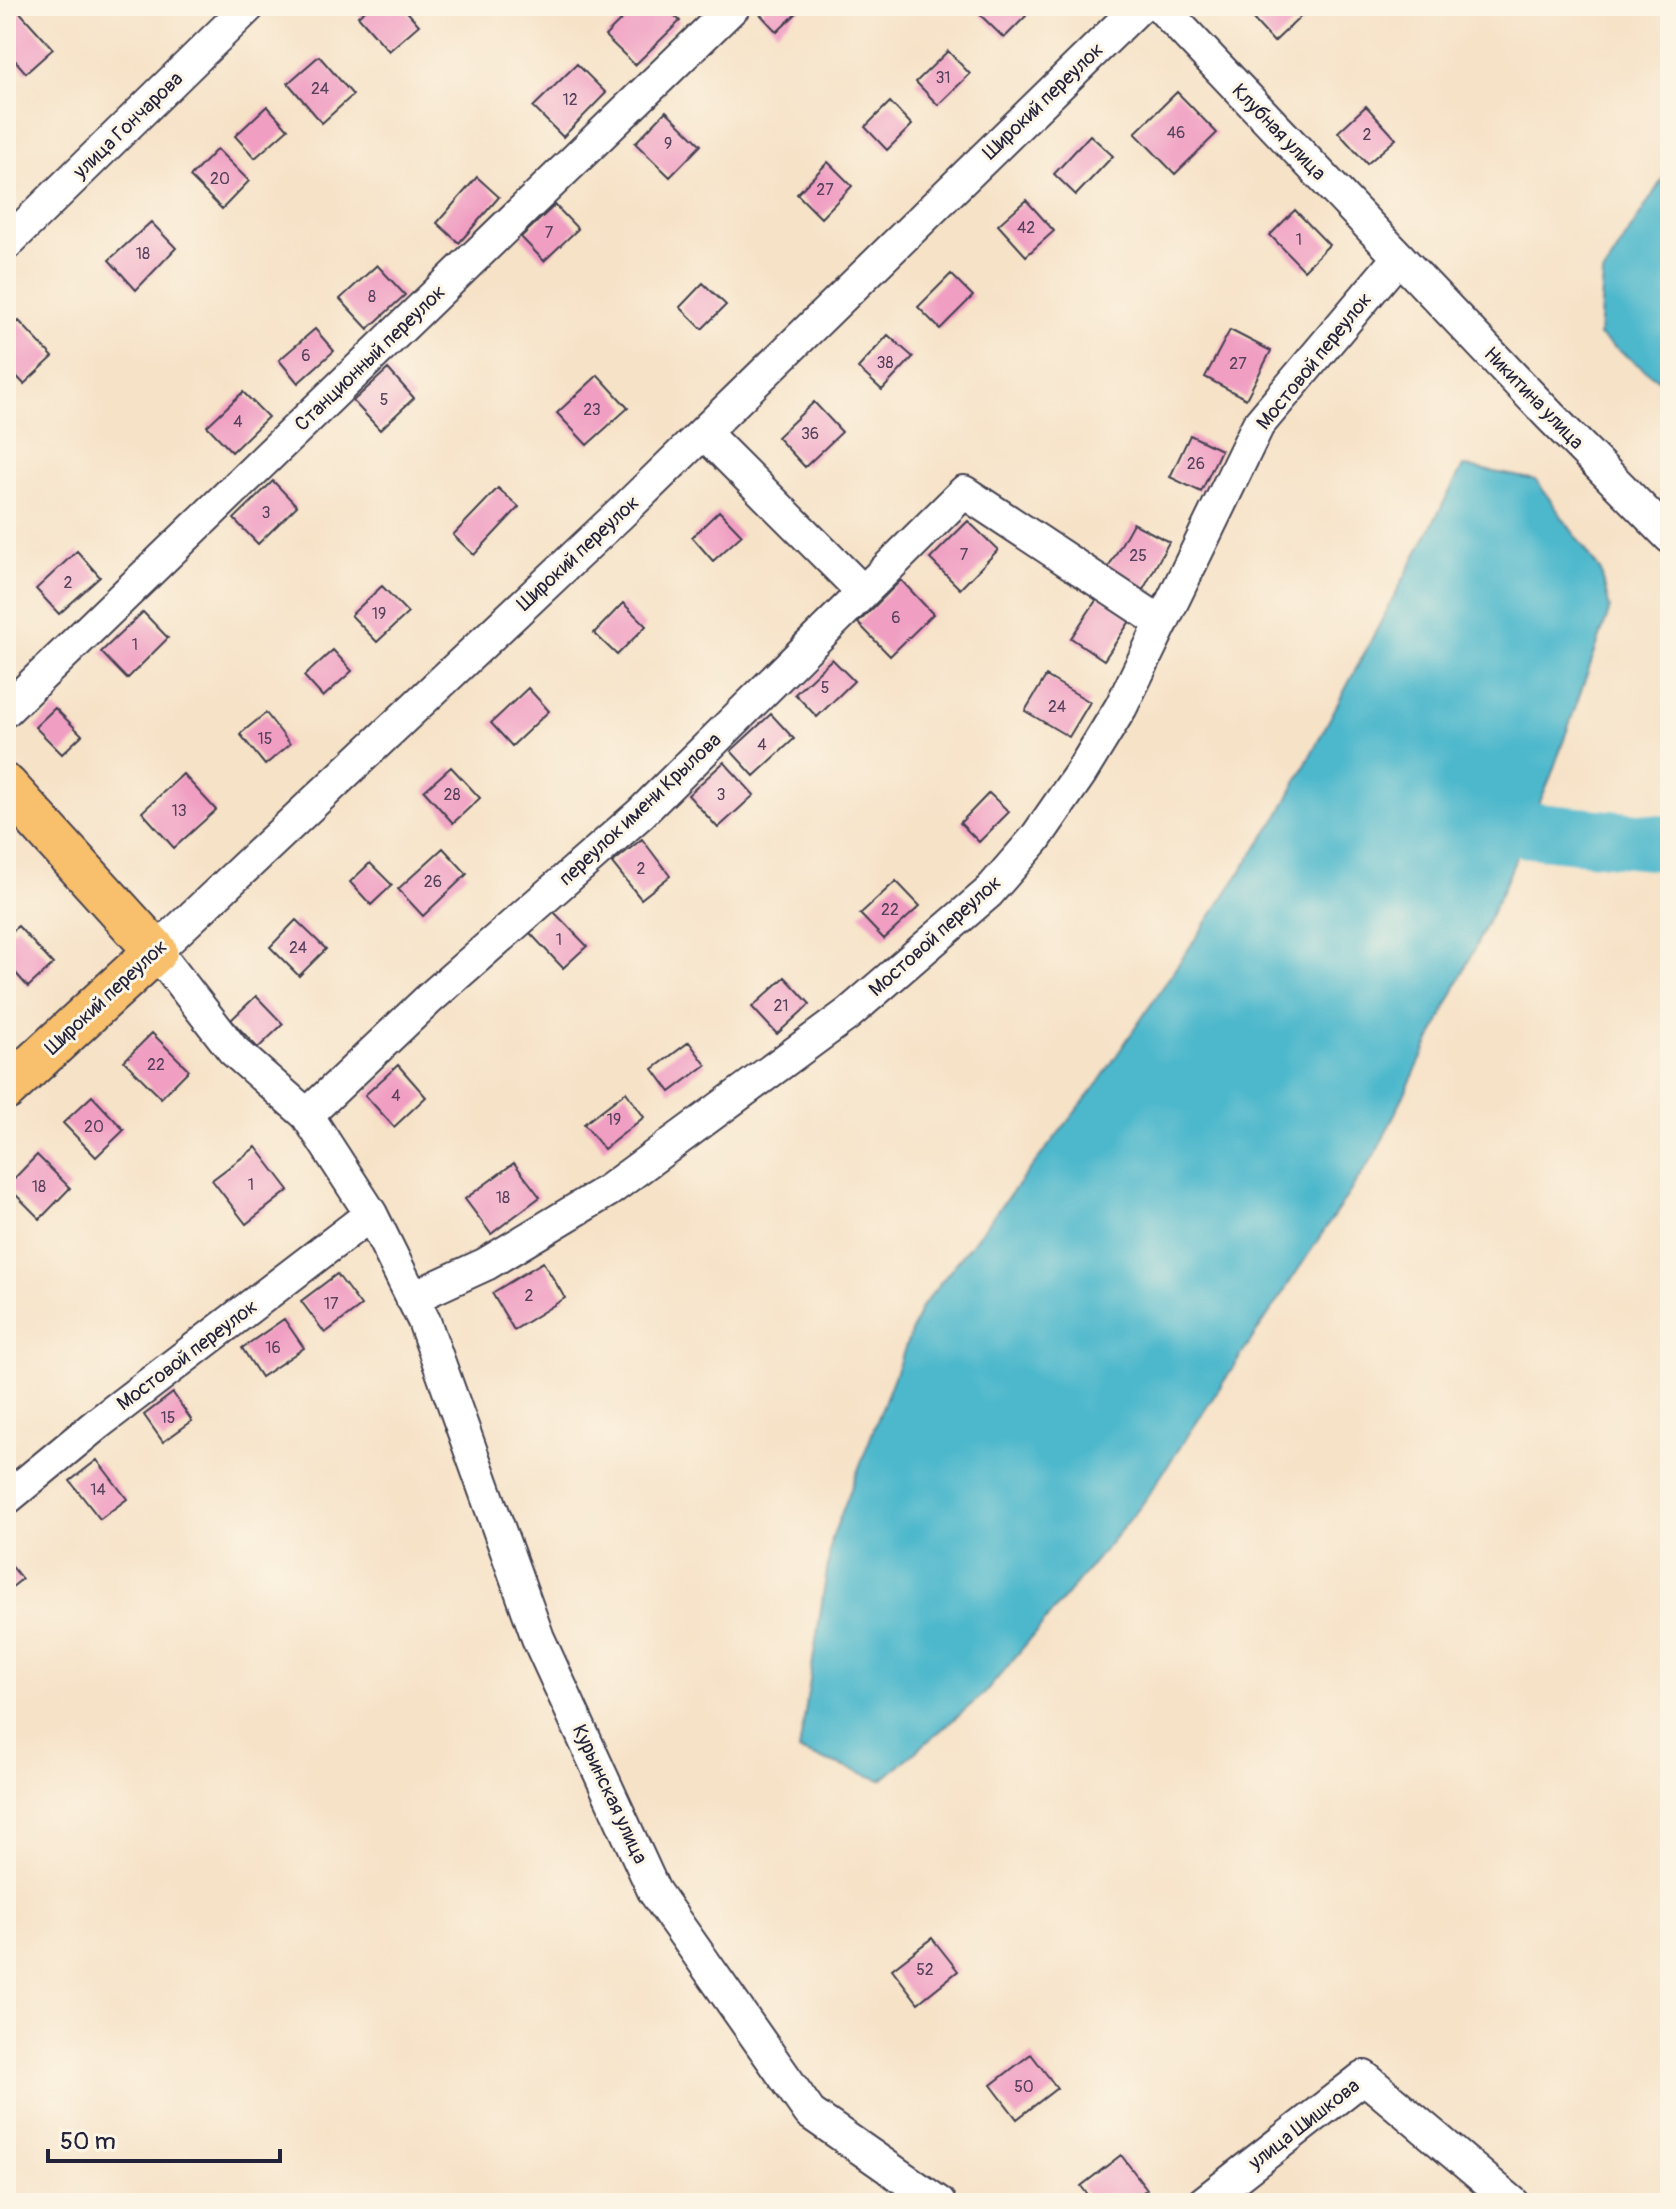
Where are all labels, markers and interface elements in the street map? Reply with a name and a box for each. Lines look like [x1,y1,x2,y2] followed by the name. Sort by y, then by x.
[977,37,1109,165] street label: Широкий переулок
[67,66,188,184] street label: улица Гончарова
[935,68,951,88] house number: 31
[1227,78,1331,186] street label: Клубная улица
[311,79,329,99] house number: 24
[562,90,578,110] house number: 12
[1167,123,1185,143] house number: 46
[1363,125,1372,145] house number: 2
[664,134,672,154] house number: 9
[210,169,230,189] house number: 20
[816,180,834,200] house number: 27
[1017,218,1035,238] house number: 42
[545,223,554,243] house number: 7
[1296,230,1302,250] house number: 1
[136,244,150,264] house number: 18
[289,280,451,436] street label: Станционный переулок
[368,287,376,307] house number: 8
[1251,287,1377,435] street label: Мостовой переулок
[1479,341,1589,455] street label: Никитина улица
[301,346,311,366] house number: 6
[877,353,894,373] house number: 38
[1229,354,1247,374] house number: 27
[380,390,388,410] house number: 5
[583,400,601,420] house number: 23
[233,412,243,432] house number: 4
[801,424,819,444] house number: 36
[1187,454,1205,474] house number: 26
[512,490,644,616] street label: Широкий переулок
[262,503,271,523] house number: 3
[960,545,969,565] house number: 7
[1129,546,1147,566] house number: 25
[64,573,73,593] house number: 2
[372,604,386,624] house number: 19
[891,608,901,628] house number: 6
[132,635,138,655] house number: 1
[821,678,829,698] house number: 5
[1048,697,1066,717] house number: 24
[554,727,726,891] street label: переулок имени Крылова
[258,729,272,749] house number: 15
[757,735,767,755] house number: 4
[443,785,461,805] house number: 28
[717,785,726,805] house number: 3
[171,801,187,821] house number: 13
[637,859,646,879] house number: 2
[864,870,1006,1002] street label: Мостовой переулок
[424,872,442,892] house number: 26
[881,900,899,920] house number: 22
[556,930,562,950] house number: 1
[40,934,172,1060] street label: Широкий переулок
[289,938,307,958] house number: 24
[773,996,789,1016] house number: 21
[147,1055,165,1075] house number: 22
[391,1086,401,1106] house number: 4
[607,1110,621,1130] house number: 19
[84,1117,104,1137] house number: 20
[248,1175,254,1195] house number: 1
[32,1177,46,1197] house number: 18
[496,1188,510,1208] house number: 18
[525,1286,534,1306] house number: 2
[112,1294,262,1416] street label: Мостовой переулок
[324,1294,339,1314] house number: 17
[265,1338,281,1358] house number: 16
[161,1408,175,1428] house number: 15
[90,1480,106,1500] house number: 14
[567,1720,653,1868] street label: Курьинская улица
[916,1960,934,1980] house number: 52
[1243,2073,1364,2176] street label: улица Шишкова
[1014,2077,1034,2097] house number: 50
[48,2113,280,2163] scale bar
[60,2127,116,2156] text: 50 m

